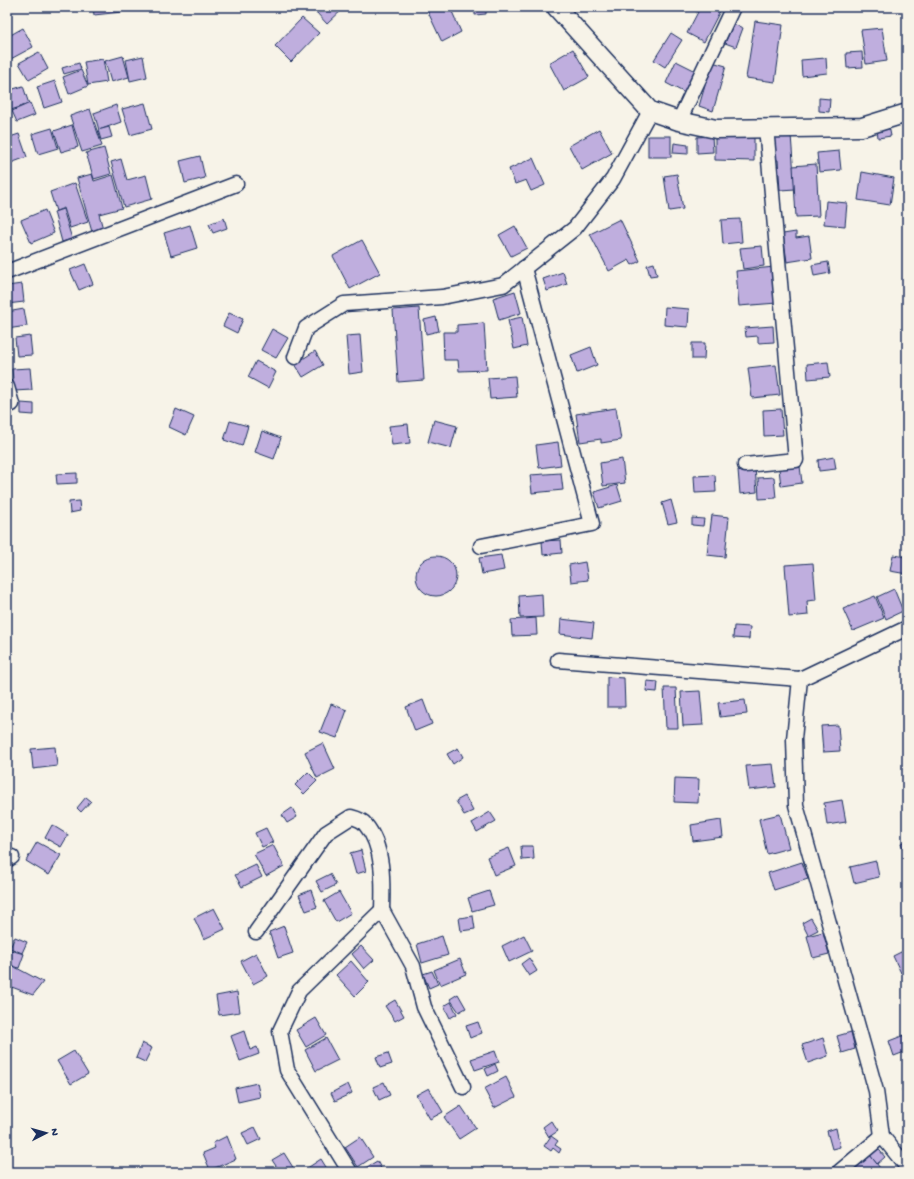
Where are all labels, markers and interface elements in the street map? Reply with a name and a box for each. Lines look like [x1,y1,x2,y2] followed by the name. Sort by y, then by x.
[26,1113,66,1153] north arrow
[48,1128,60,1136] text: N

